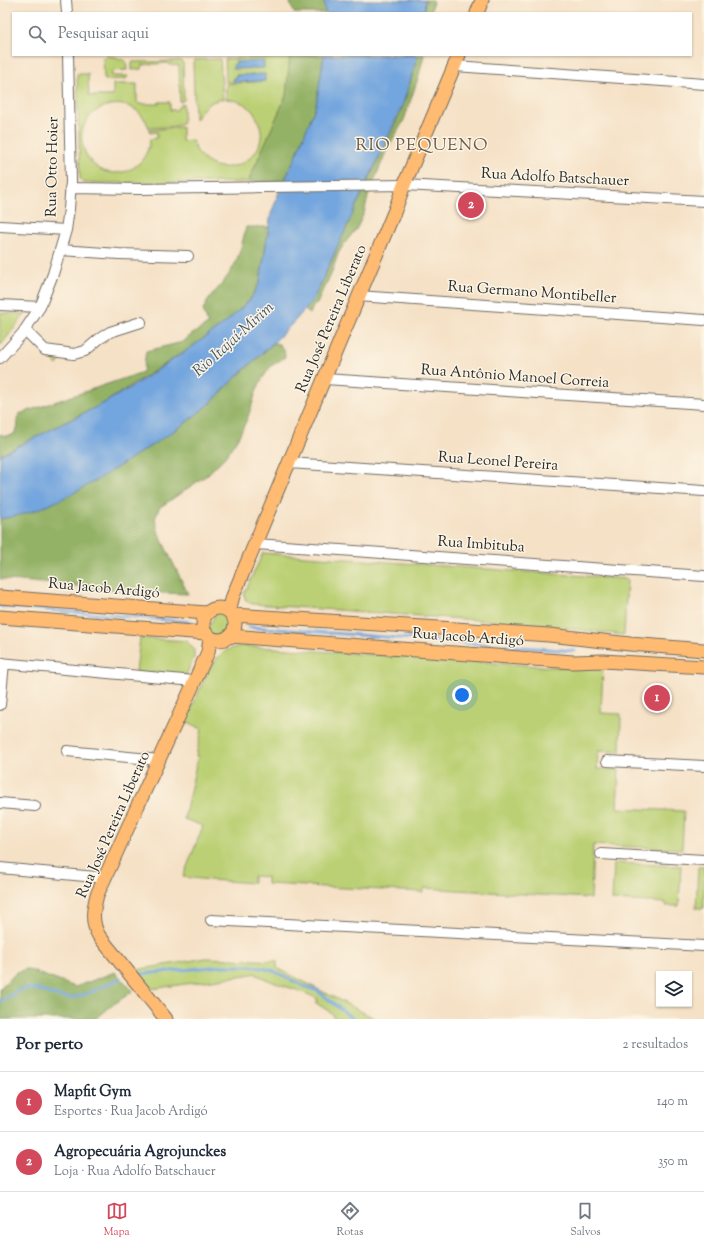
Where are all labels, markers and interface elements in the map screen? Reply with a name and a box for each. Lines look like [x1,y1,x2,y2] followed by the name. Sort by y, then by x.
[12,12,692,56] search box
[26,23,48,45] icon: search
[58,24,149,45] text: Pesquisar aqui
[42,116,64,217] street label: Rua Otto Hoier
[355,134,489,158] district label: RIO PEQUENO
[480,164,630,192] street label: Rua Adolfo Batschauer
[458,190,484,220] pin: 2
[291,242,373,396] street label: Rua José Pereira Liberato
[447,277,617,309] street label: Rua Germano Montibeller
[188,297,280,383] water label: Rio Itajaí-Mirim
[420,360,610,394] street label: Rua Antônio Manoel Correia
[437,447,559,477] street label: Rua Leonel Pereira
[437,531,525,559] street label: Rua Imbituba
[47,574,161,604] street label: Rua Jacob Ardigó
[411,624,525,652] street label: Rua Jacob Ardigó
[644,683,670,713] pin: 1
[452,685,472,705] your location
[72,748,156,902] street label: Rua José Pereira Liberato
[656,971,692,1007] map controls
[656,971,692,1007] button: layers
[16,1033,83,1057] text: Por perto
[622,1036,688,1054] text: 2 resultados
[54,1082,131,1103] text: Mapfit Gym
[27,1093,31,1111] text: 1
[657,1093,688,1111] text: 140 m
[54,1103,208,1121] text: Esportes · Rua Jacob Ardigó
[54,1142,226,1163] text: Agropecuária Agrojunckes
[26,1153,32,1171] text: 2
[658,1153,688,1171] text: 350 m
[54,1163,216,1181] text: Loja · Rua Adolfo Batschauer
[103,1200,130,1240] tab: Mapa
[337,1200,363,1240] tab: Rotas
[570,1200,601,1240] tab: Salvos

